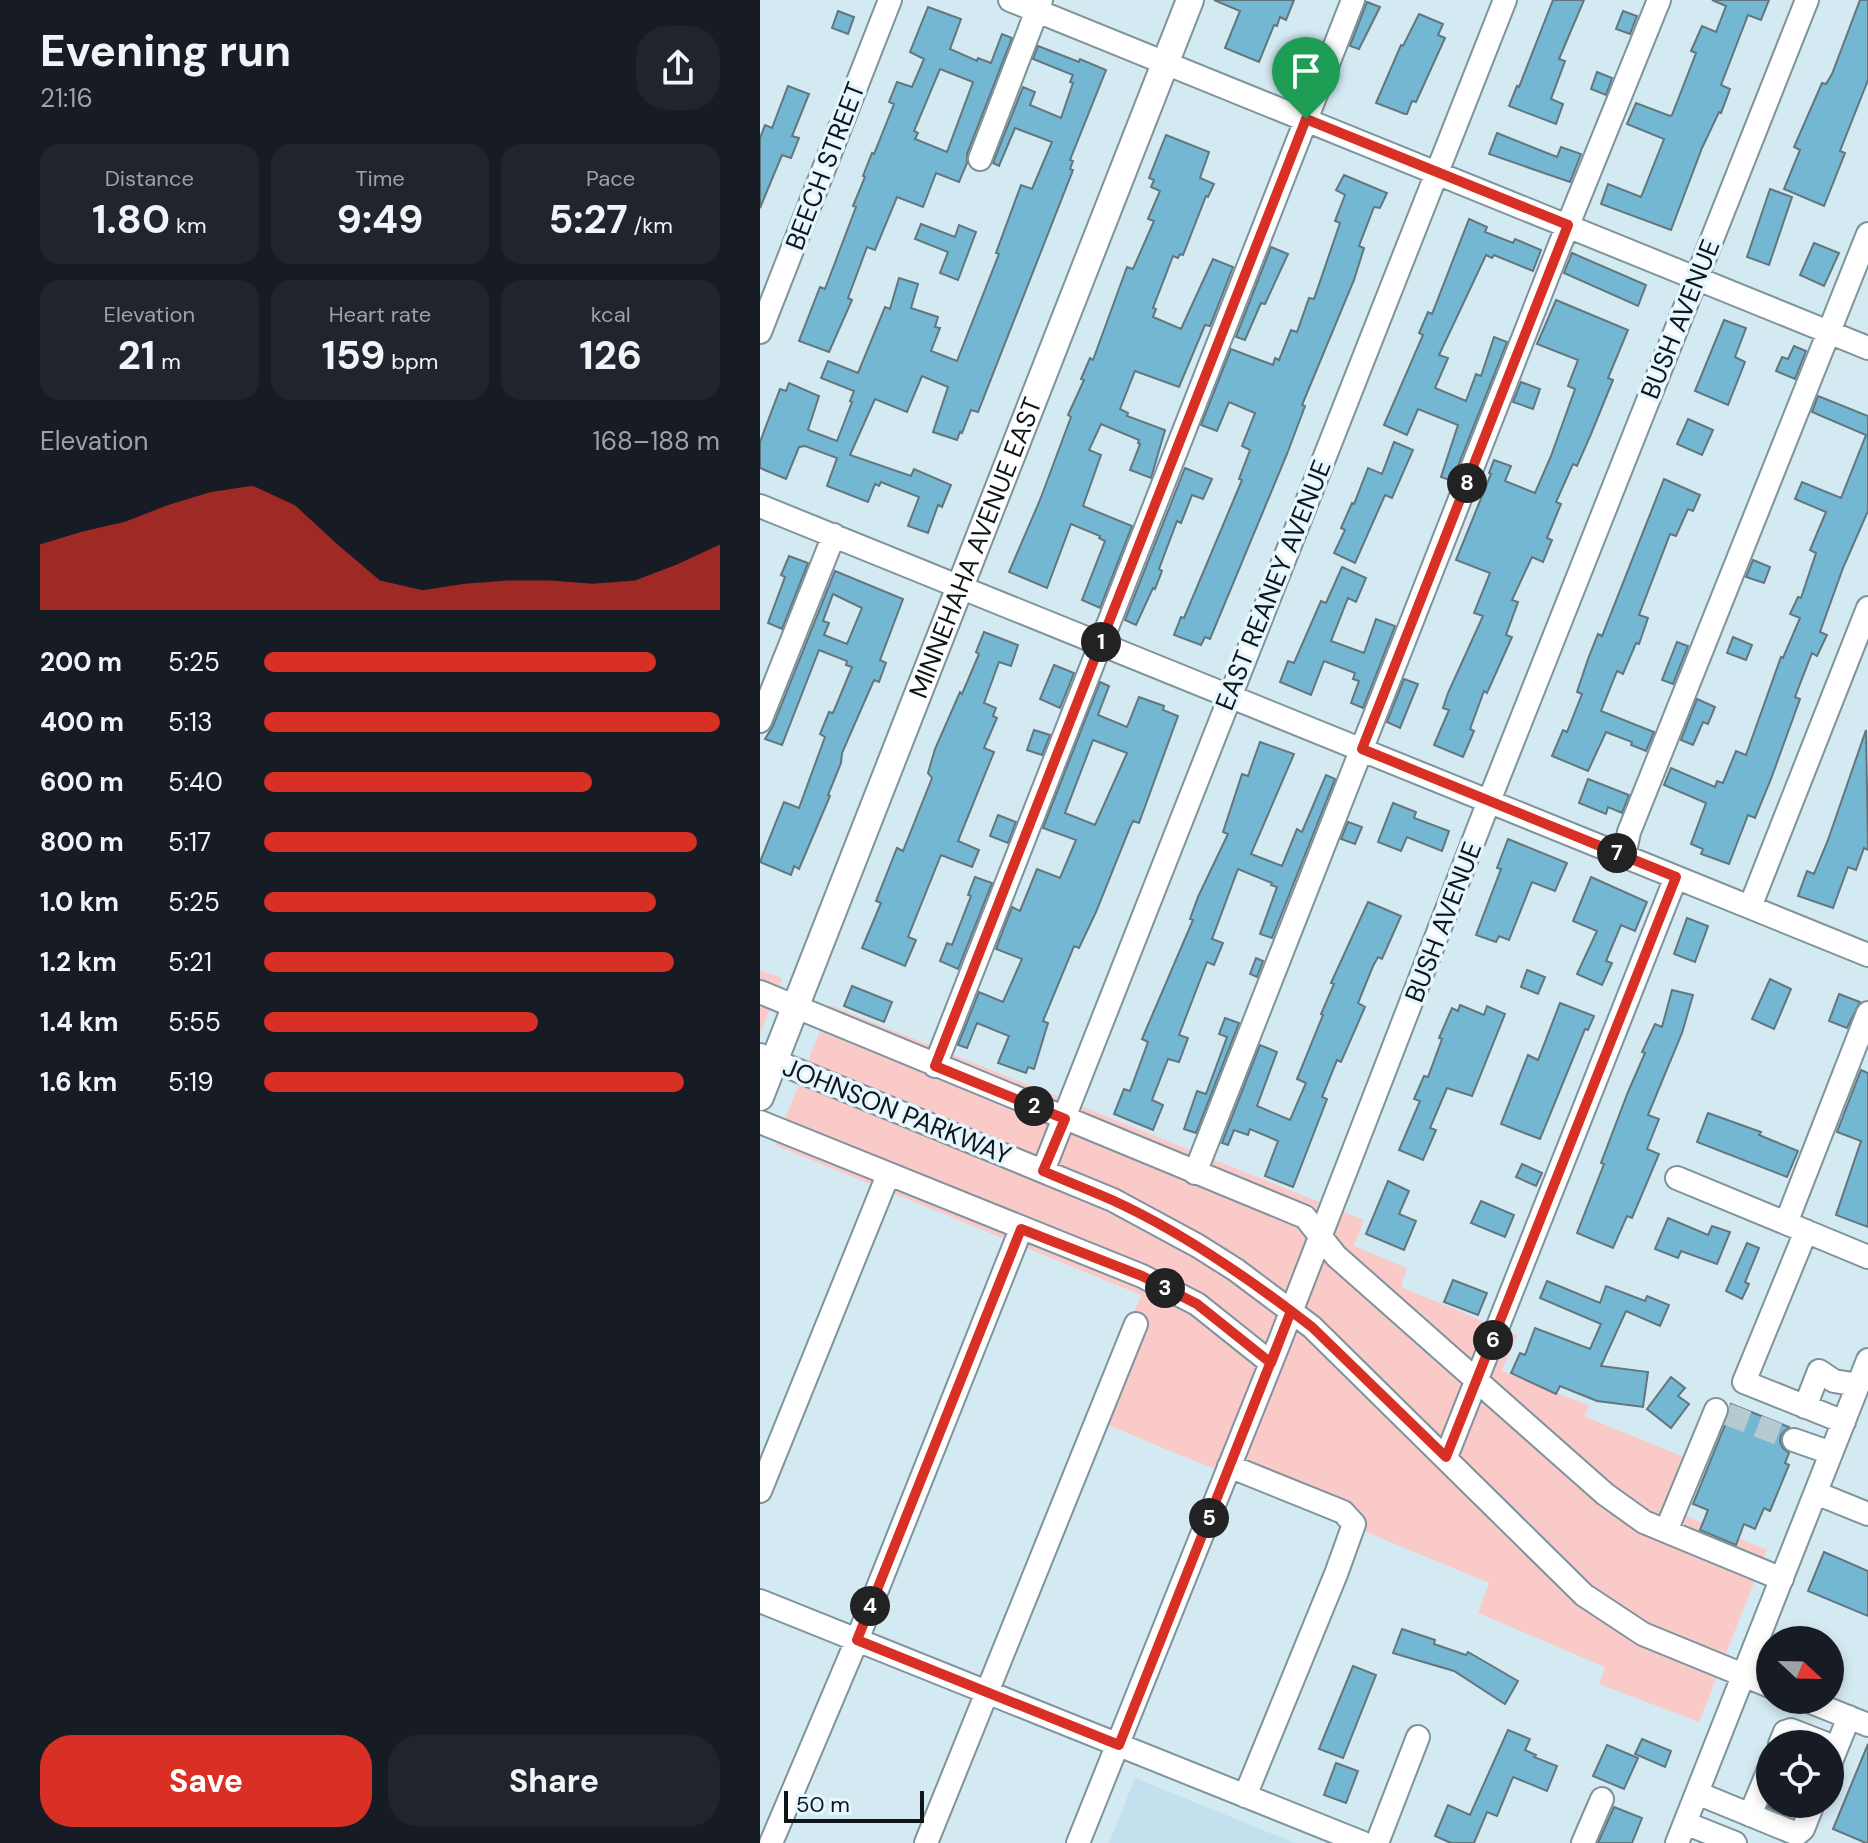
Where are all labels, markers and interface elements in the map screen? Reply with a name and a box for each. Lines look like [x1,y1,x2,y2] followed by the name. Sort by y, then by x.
[40,22,291,80] text: Evening run
[636,26,720,110] button: share
[1272,37,1340,119] pin
[1284,49,1328,93] icon: arrive
[777,77,873,255] street label: BEECH STREET
[40,81,93,115] text: 21:16
[105,164,194,193] text: Distance
[355,164,405,193] text: Time
[586,164,635,193] text: Pace
[92,193,170,245] text: 1.80
[337,193,423,245] text: 9:49
[548,193,628,245] text: 5:27
[170,211,207,240] text: km
[628,211,673,240] text: /km
[1633,234,1727,404] street label: BUSH AVENUE
[103,300,195,329] text: Elevation
[329,300,431,329] text: Heart rate
[591,300,631,329] text: kcal
[118,329,155,381] text: 21
[322,329,385,381] text: 159
[579,329,642,381] text: 126
[155,347,181,376] text: m
[385,347,438,376] text: bpm
[901,392,1050,703] street label: MINNEHAHA AVENUE EAST
[40,424,148,458] text: Elevation
[593,424,720,458] text: 168–188 m
[1207,455,1339,715] street label: EAST REANEY AVENUE
[1447,463,1487,503] pin: 8
[1460,468,1474,497] text: 8
[1081,622,1121,662] pin: 1
[1097,627,1105,656] text: 1
[40,645,122,679] text: 200 m
[168,645,220,679] text: 5:25
[40,705,124,739] text: 400 m
[168,705,213,739] text: 5:13
[40,765,124,799] text: 600 m
[168,765,223,799] text: 5:40
[40,825,124,859] text: 800 m
[168,825,211,859] text: 5:17
[1597,833,1637,873] pin: 7
[1397,837,1489,1007] street label: BUSH AVENUE
[1611,838,1623,867] text: 7
[40,885,119,919] text: 1.0 km
[168,885,220,919] text: 5:25
[40,945,117,979] text: 1.2 km
[168,945,212,979] text: 5:21
[40,1005,119,1039] text: 1.4 km
[168,1005,221,1039] text: 5:55
[778,1050,1016,1172] street label: JOHNSON PARKWAY
[40,1065,117,1099] text: 1.6 km
[168,1065,214,1099] text: 5:19
[1014,1086,1054,1126] pin: 2
[1028,1091,1040,1120] text: 2
[1145,1268,1185,1308] pin: 3
[1158,1273,1172,1302] text: 3
[1473,1320,1513,1360] pin: 6
[1486,1325,1500,1354] text: 6
[1189,1498,1229,1538] pin: 5
[1202,1503,1216,1532] text: 5
[850,1586,890,1626] pin: 4
[863,1591,877,1620] text: 4
[1756,1626,1844,1714] north arrow
[1756,1626,1844,1818] map controls
[1756,1730,1844,1818] button: locate
[40,1735,372,1827] button: Save
[388,1735,720,1827] button: Share
[784,1787,924,1823] scale bar
[796,1790,850,1819] text: 50 m

